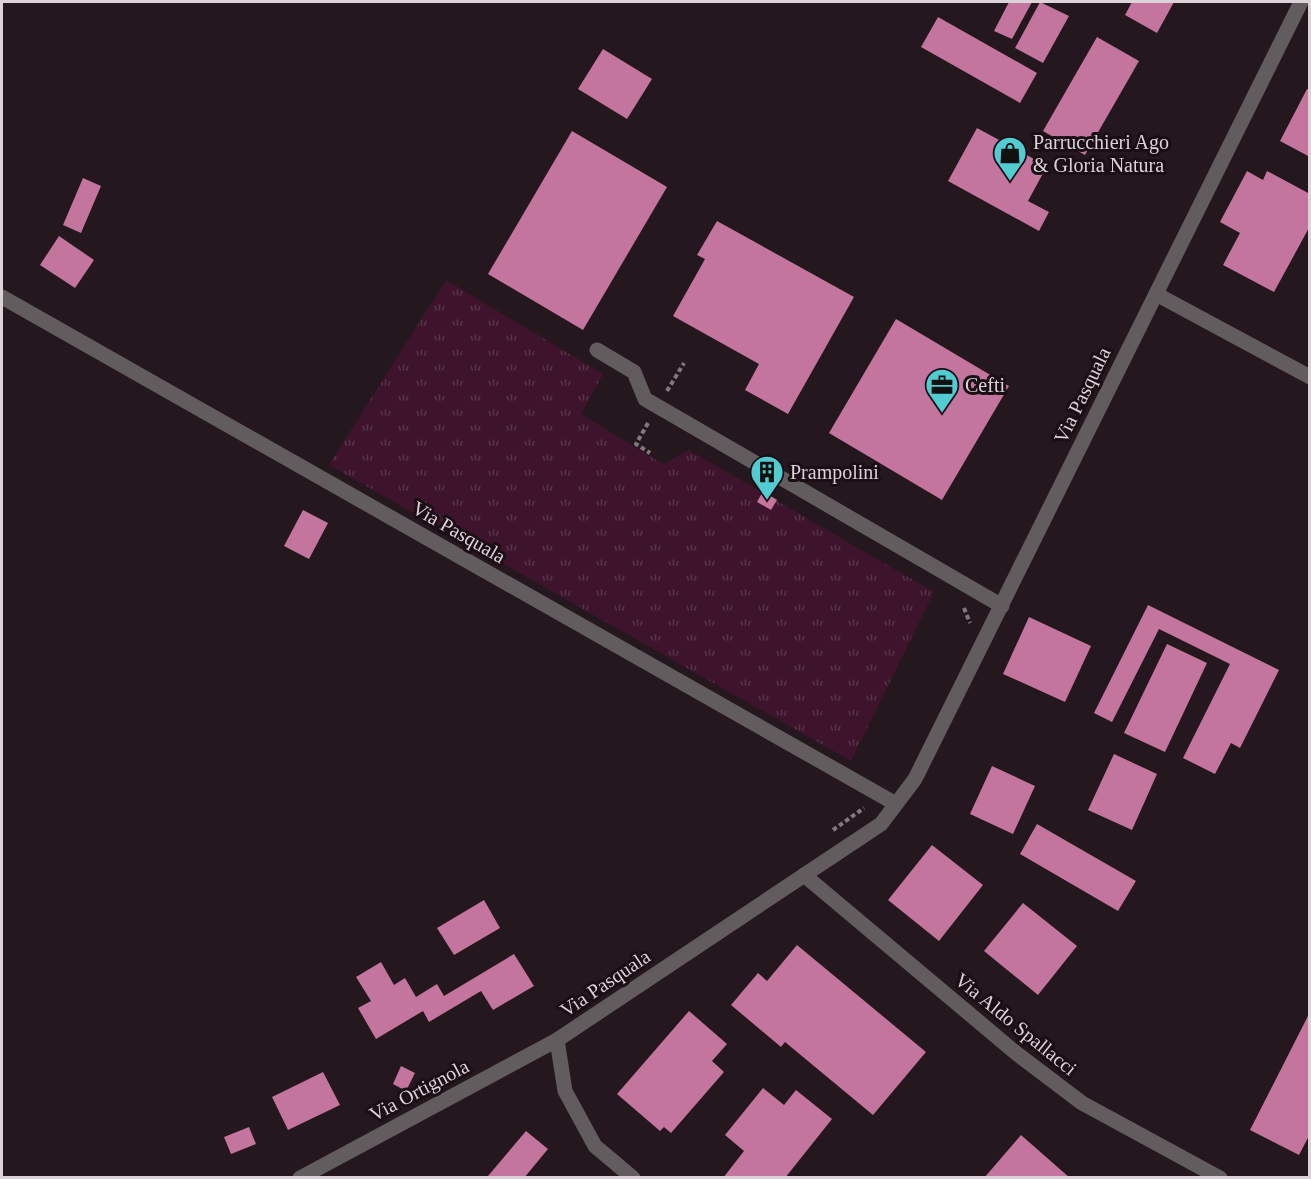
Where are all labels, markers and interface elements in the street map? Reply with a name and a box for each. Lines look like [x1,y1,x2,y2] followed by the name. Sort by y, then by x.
[1033,131,1169,176] place label: Parrucchieri Ago & Gloria Natura
[992,135,1028,182] shop icon: Parrucchieri Ago & Gloria Natura
[1049,343,1116,447] street label: Via Pasquala
[924,367,960,414] office icon: Cefti
[965,374,1005,396] place label: Cefti
[749,454,785,501] building icon: Prampolini
[790,461,879,484] place label: Prampolini
[408,497,510,568] street label: Via Pasquala
[556,945,655,1022] street label: Via Pasquala
[950,968,1082,1081] street label: Via Aldo Spallacci
[366,1055,473,1126] street label: Via Ortignola

